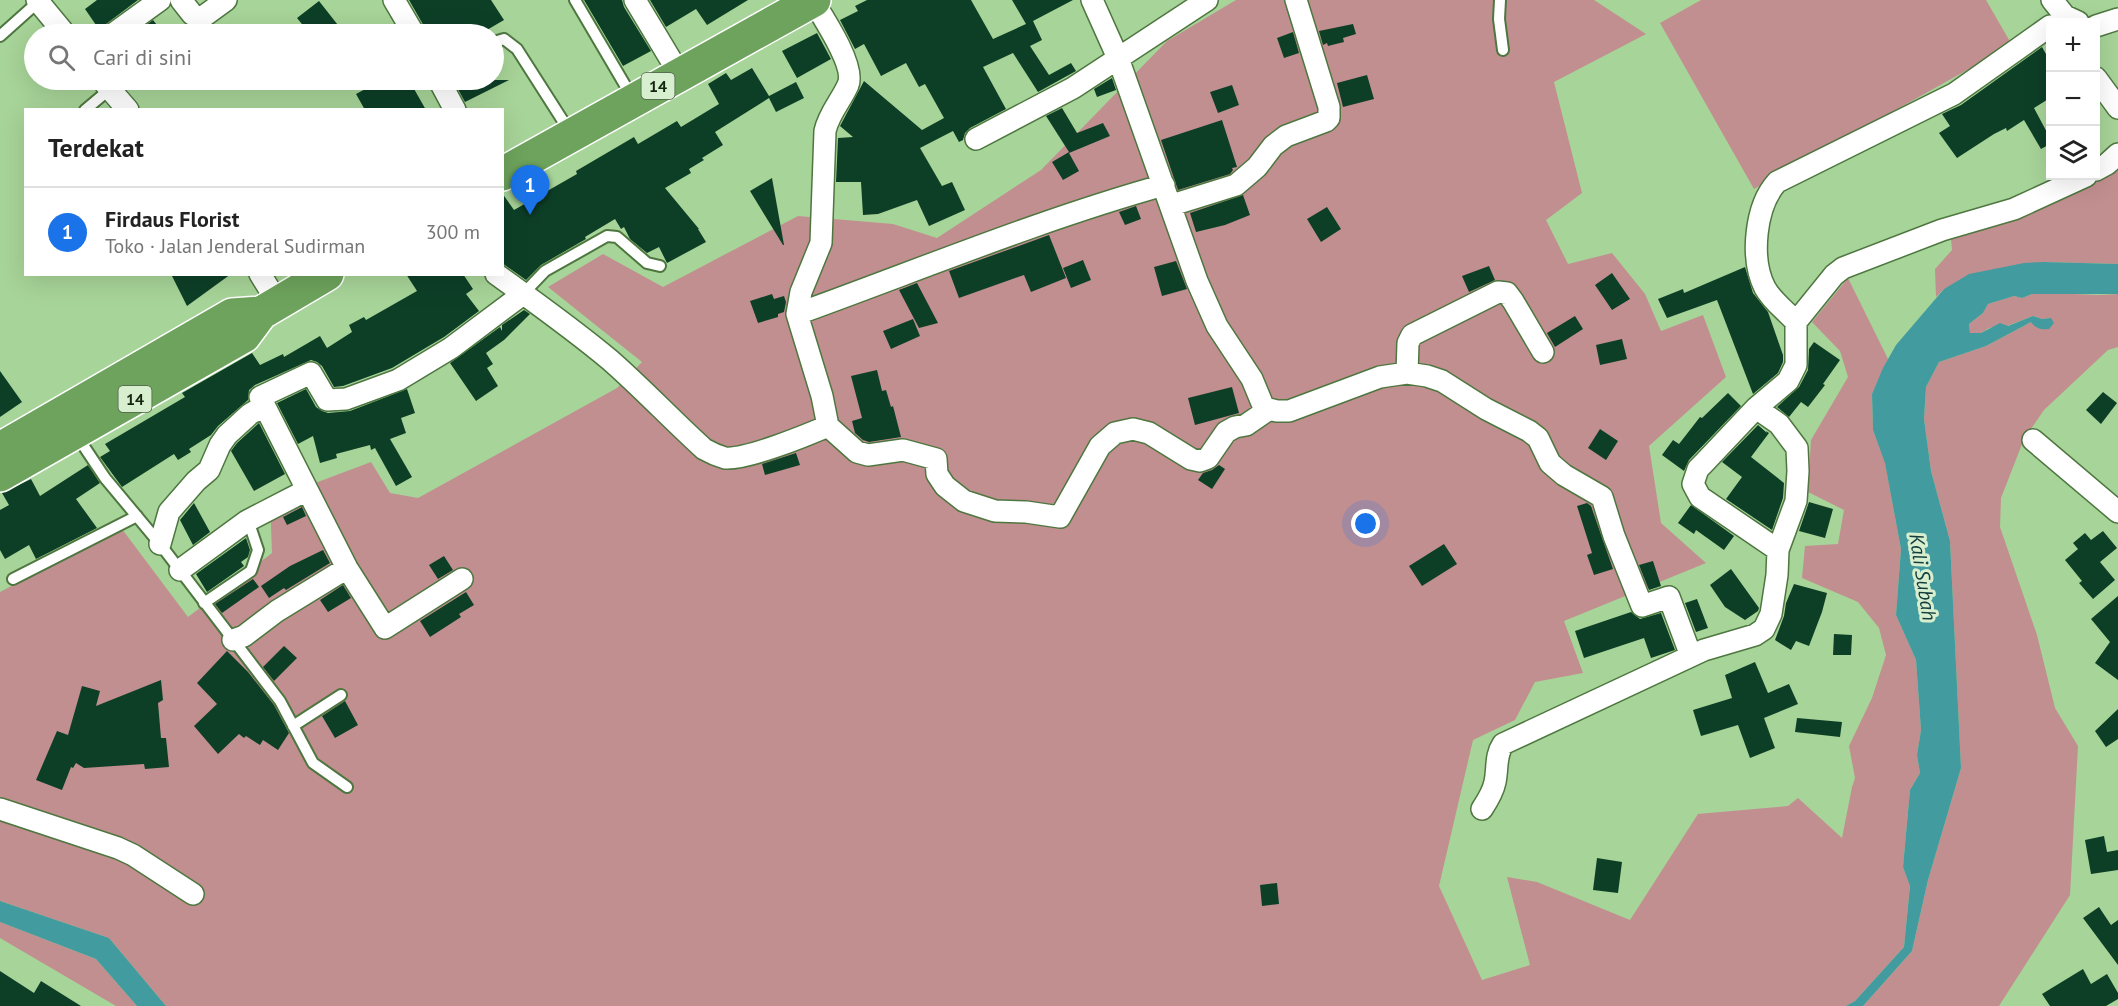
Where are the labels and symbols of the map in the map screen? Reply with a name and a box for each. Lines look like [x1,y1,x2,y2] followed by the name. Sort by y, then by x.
[642,73,674,99] road number: 14
[510,166,550,215] pin: 1
[118,386,152,412] road number: 14
[1351,509,1380,538] your location
[1903,532,1943,622] water label: Kali Subah

